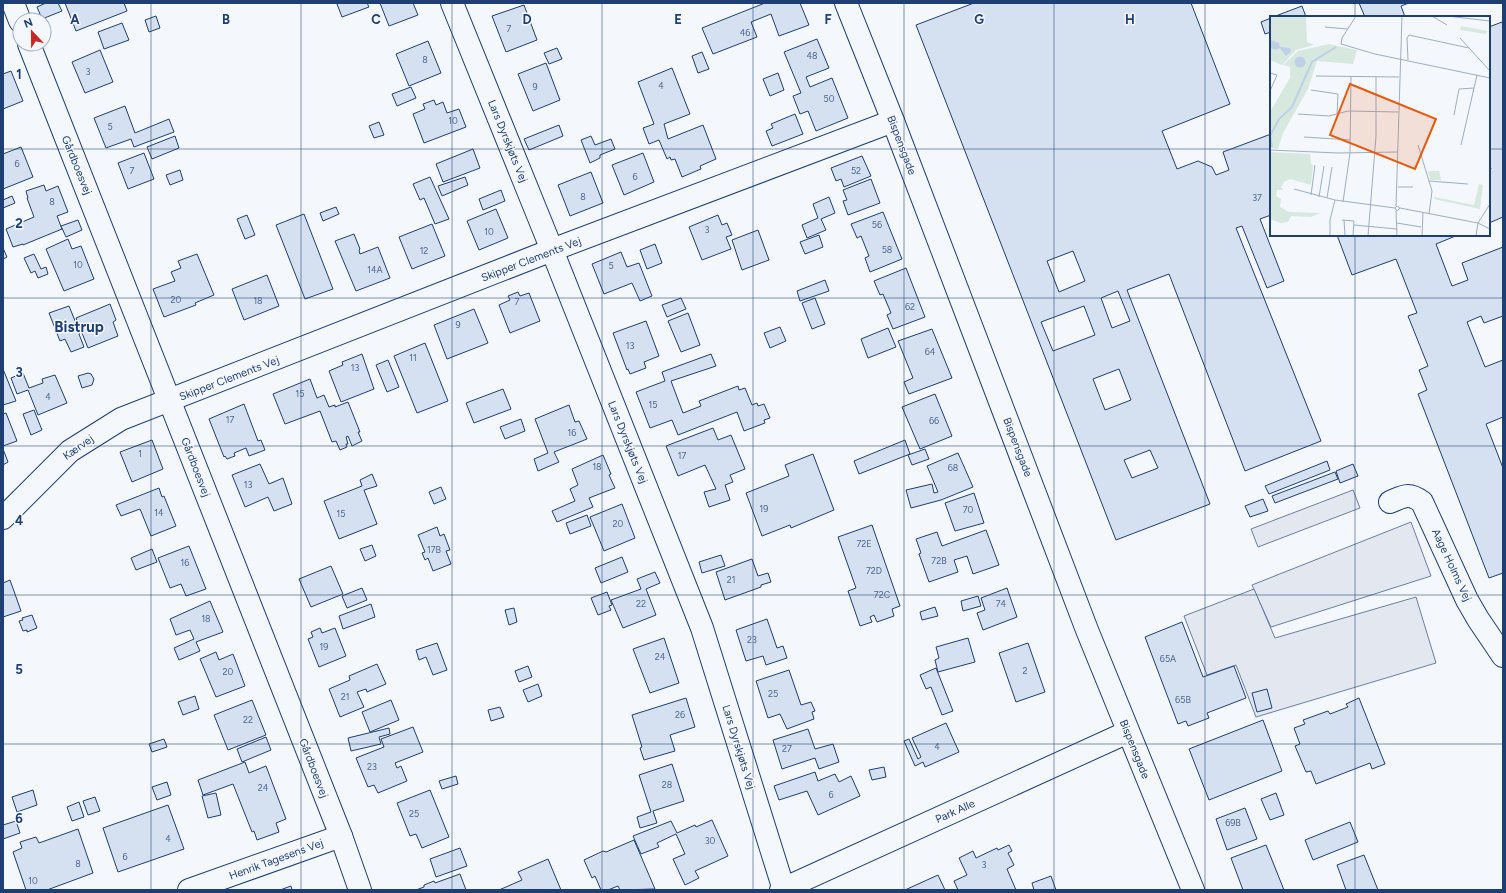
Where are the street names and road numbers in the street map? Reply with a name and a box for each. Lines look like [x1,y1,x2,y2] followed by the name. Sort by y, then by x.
[485,98,530,184] street label: Lars Dyrskjøts Vej
[884,114,919,177] street label: Bispensgade
[59,134,94,197] street label: Gårdboesvej
[479,234,583,285] street label: Skipper Clements Vej
[177,353,281,404] street label: Skipper Clements Vej
[605,399,650,485] street label: Lars Dyrskjøts Vej
[1000,416,1035,479] street label: Bispensgade
[60,432,96,463] street label: Kærvej
[178,436,213,499] street label: Gårdboesvej
[1429,527,1474,604] street label: Aage Holms Vej
[719,703,758,791] street label: Lars Dyrskjøts Vej
[1117,718,1152,781] street label: Bispensgade
[296,737,331,800] street label: Gårdboesvej
[933,797,977,826] street label: Park Alle
[227,836,325,883] street label: Henrik Tagesens Vej

